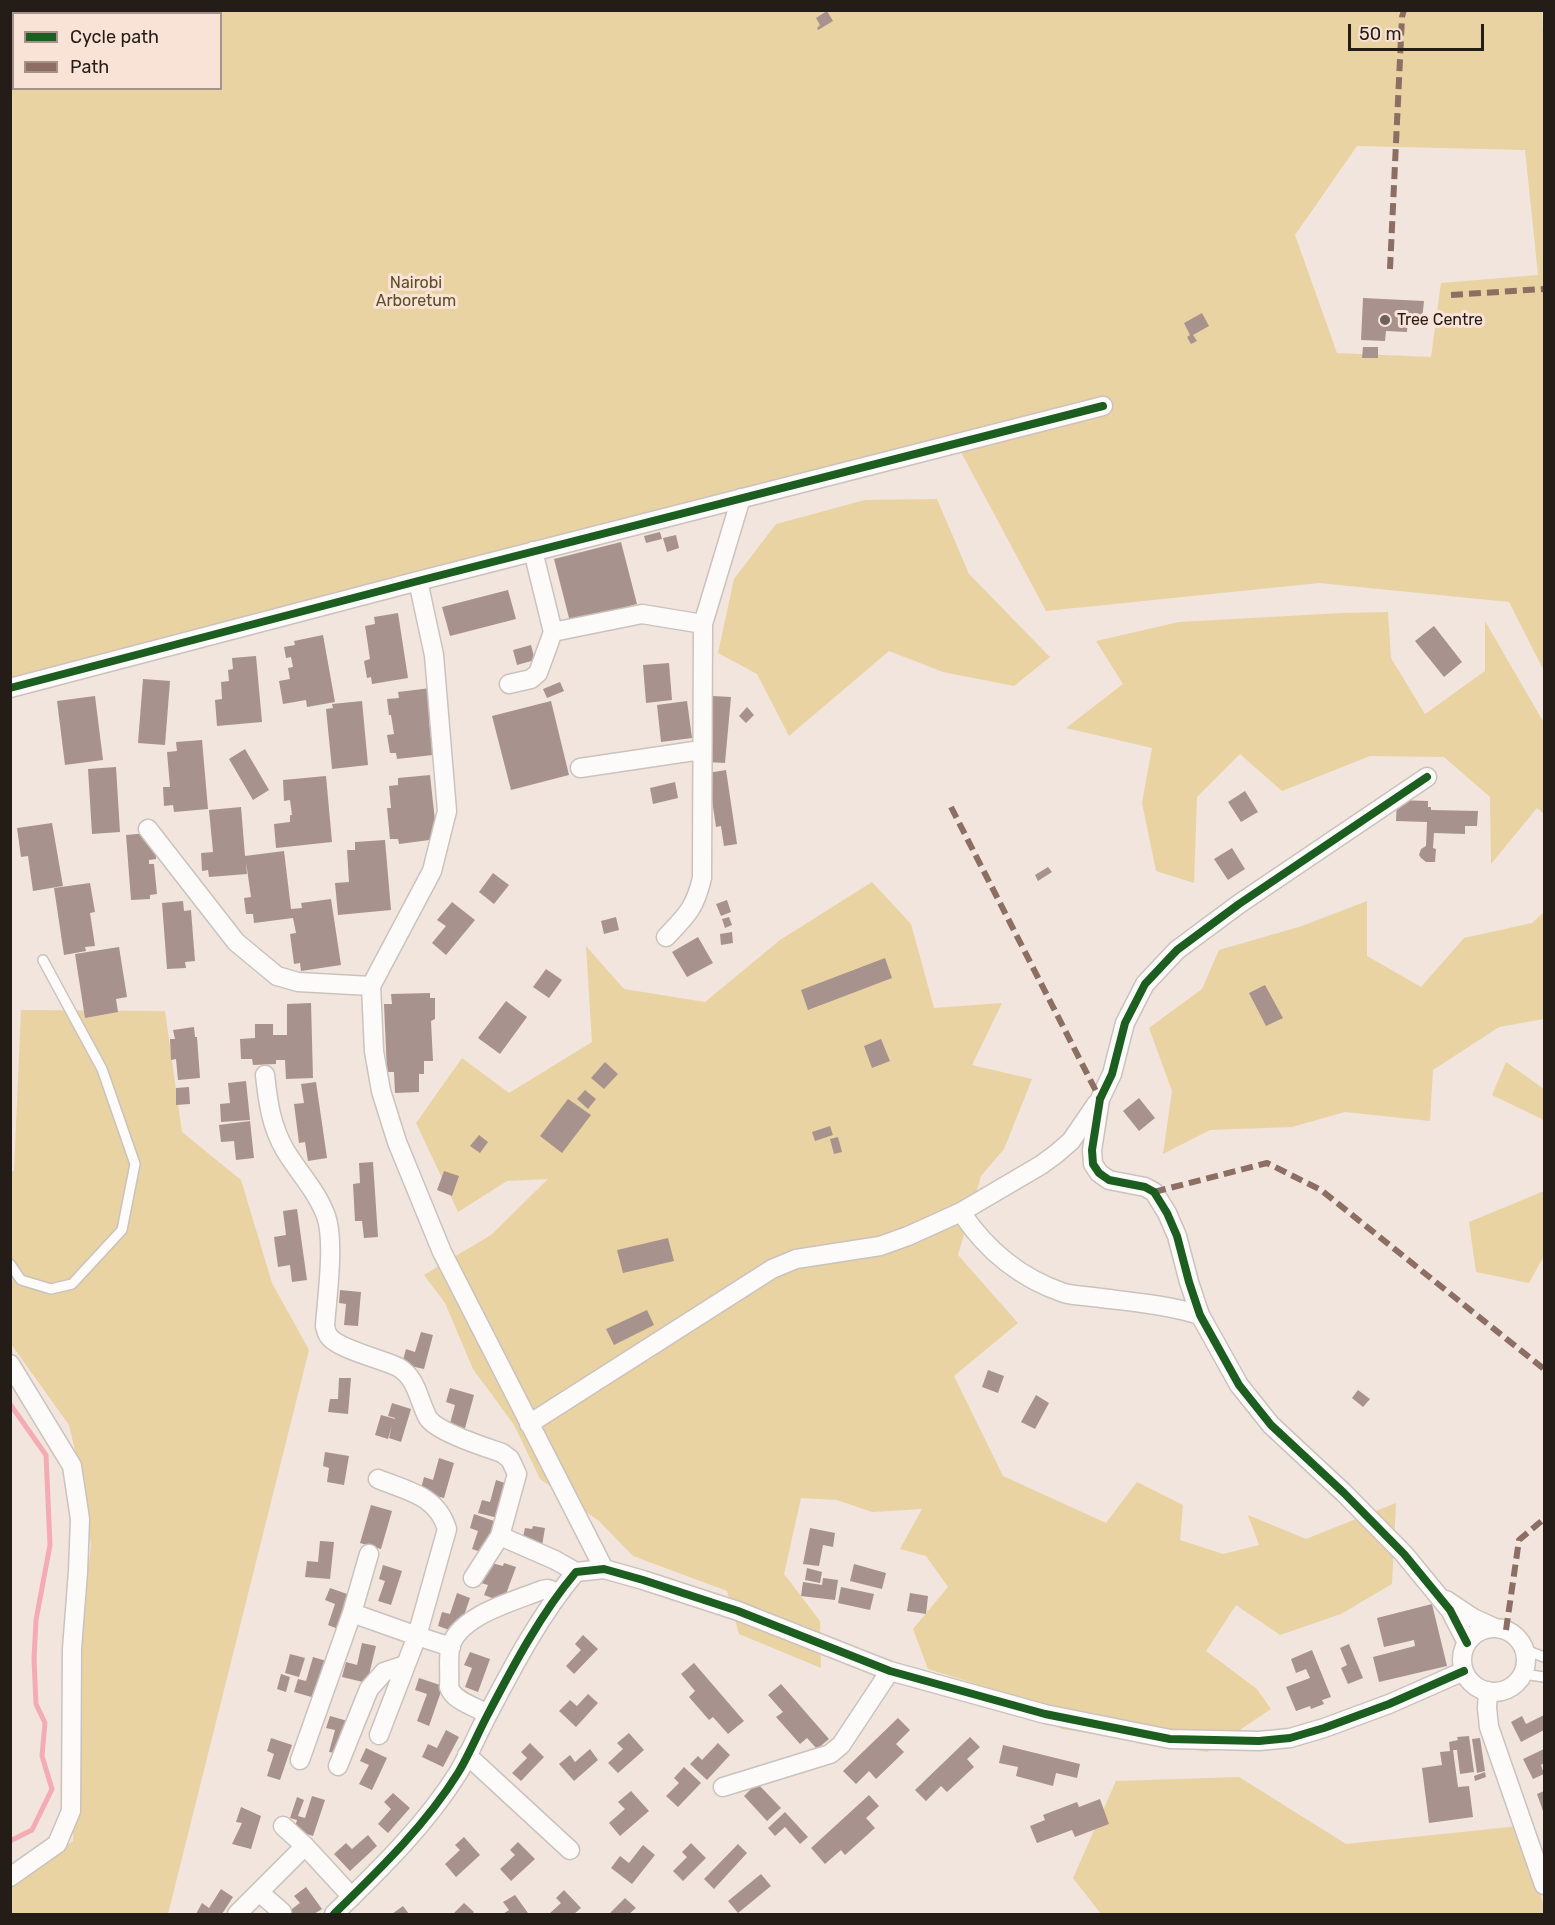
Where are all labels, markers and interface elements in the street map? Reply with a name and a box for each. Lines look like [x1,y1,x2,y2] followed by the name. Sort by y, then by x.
[12,12,222,90] legend
[1351,12,1488,50] scale bar
[1359,23,1402,45] text: 50 m
[70,26,159,48] text: Cycle path
[70,56,109,78] text: Path
[376,273,456,311] park label: Nairobi Arboretum
[1397,310,1483,330] place label: Tree Centre
[1378,313,1392,327] marker: Tree Centre

